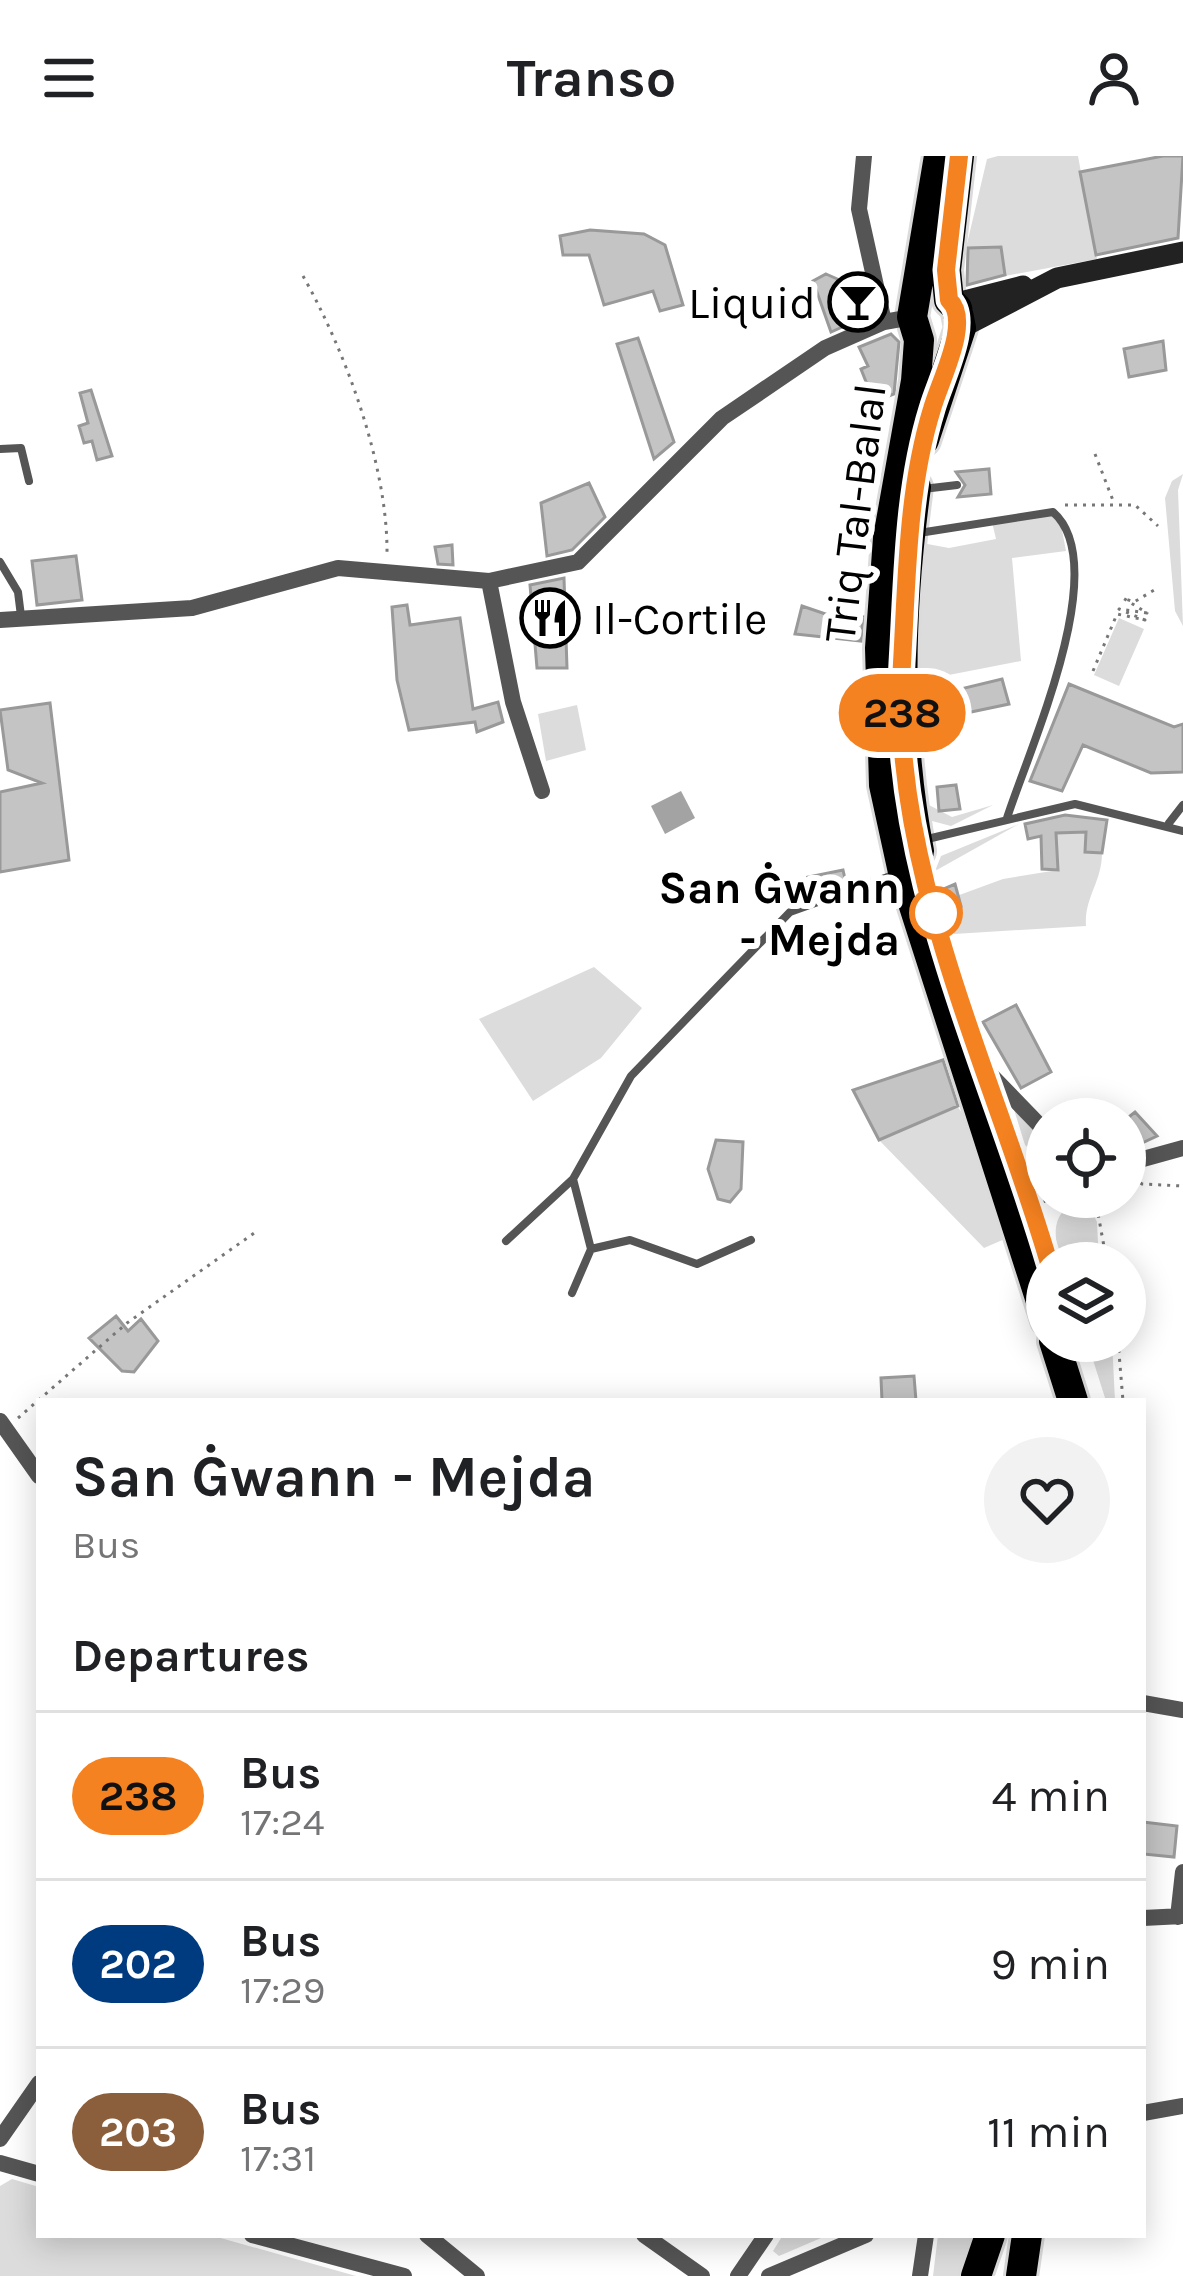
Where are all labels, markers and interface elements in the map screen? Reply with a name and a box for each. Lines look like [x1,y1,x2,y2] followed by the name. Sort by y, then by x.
[36,45,102,111] icon: menu
[1081,45,1147,111] icon: person
[507,46,676,110] text: Transo
[827,271,889,333] bar icon: Liquid
[688,277,816,330] place label: Liquid
[813,381,898,646] street label: Triq Tal-Balal
[519,587,581,649] restaurant icon: Il-Cortile
[592,593,767,645] place label: Il-Cortile
[833,674,971,752] line badge: 238
[863,688,941,738] text: 238
[659,862,900,967] place label: San Ġwann - Mejda
[911,888,961,938] marker: San Ġwann - Mejda
[1026,1098,1146,1362] map controls
[1026,1098,1146,1218] button: locate
[1026,1242,1146,1362] button: layers
[984,1437,1110,1563] button: heart
[72,1444,595,1510] text: San Ġwann - Mejda
[72,1522,140,1568] text: Bus
[72,1630,309,1682] text: Departures
[240,1747,321,1799] text: Bus
[992,1770,1110,1822] text: 4 min
[99,1771,177,1821] text: 238
[240,1799,325,1845] text: 17:24
[240,1915,321,1967] text: Bus
[991,1938,1110,1990] text: 9 min
[99,1939,177,1989] text: 202
[240,1967,325,2013] text: 17:29
[240,2083,321,2135] text: Bus
[987,2106,1110,2158] text: 11 min
[99,2107,177,2157] text: 203
[240,2135,316,2181] text: 17:31

